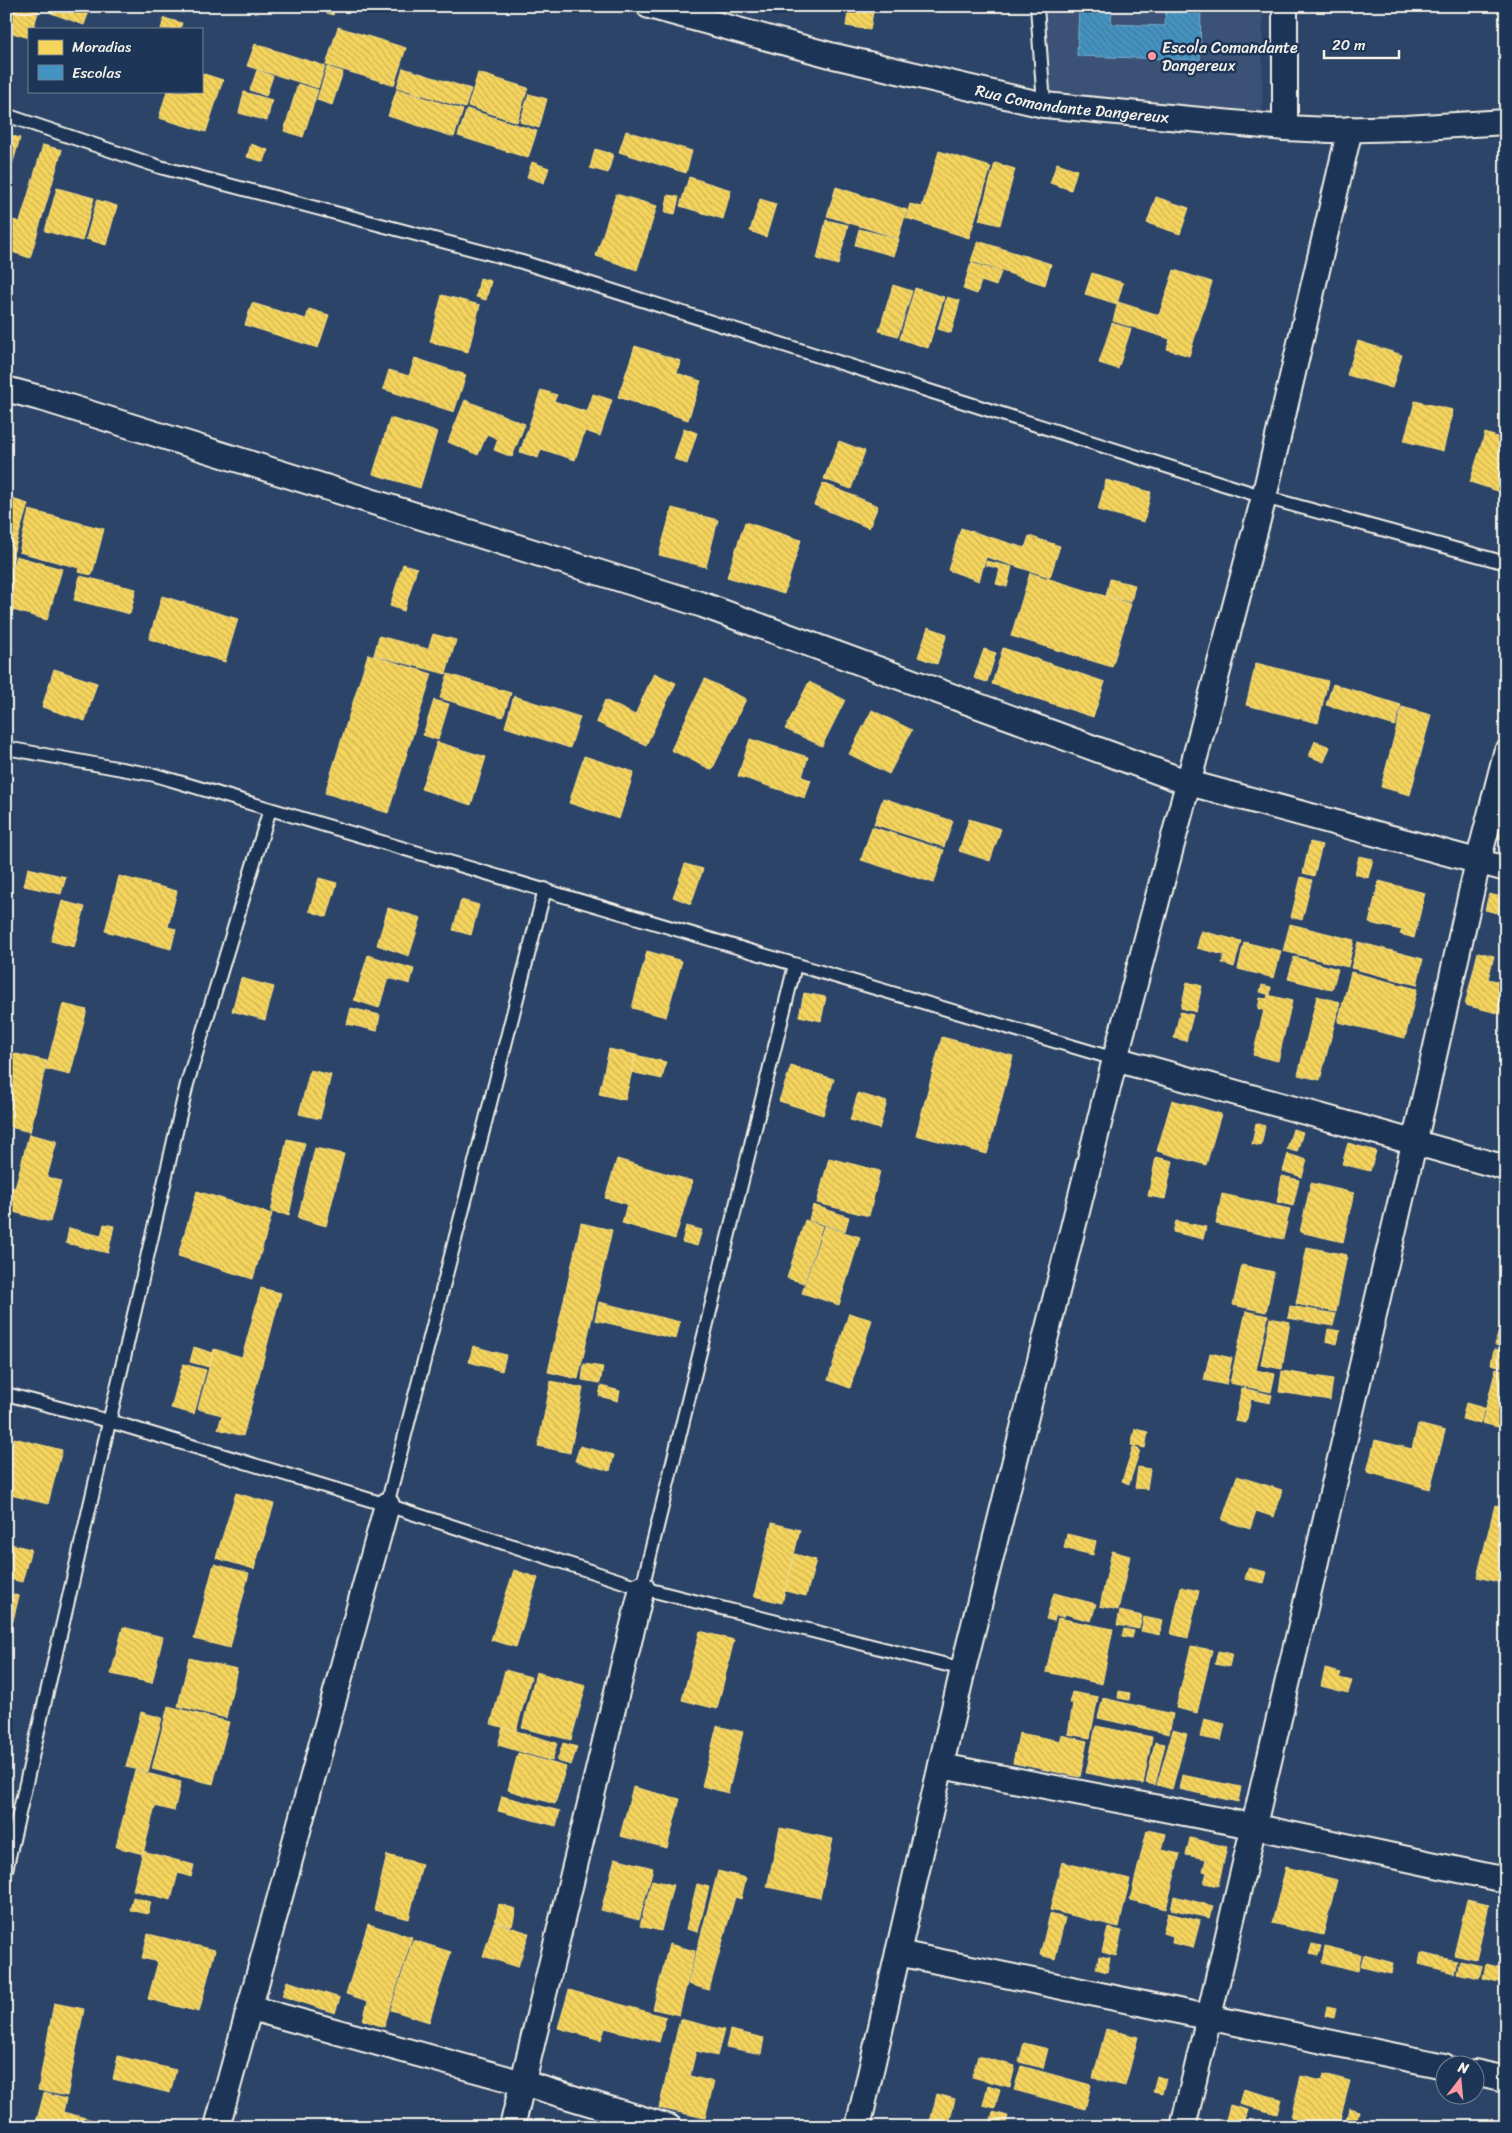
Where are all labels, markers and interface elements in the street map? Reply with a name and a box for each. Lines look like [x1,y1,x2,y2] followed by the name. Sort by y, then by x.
[28,28,202,92] legend
[1324,28,1400,60] scale bar
[1332,32,1366,58] text: 20 m
[1162,33,1298,80] place label: Escola Comandante Dangereux
[72,34,132,60] text: Moradias
[1146,50,1158,62] marker: Escola Comandante Dangereux
[72,60,121,86] text: Escolas
[973,75,1171,132] street label: Rua Comandante Dangereux
[1454,2054,1472,2081] text: N
[1434,2056,1484,2106] north arrow

